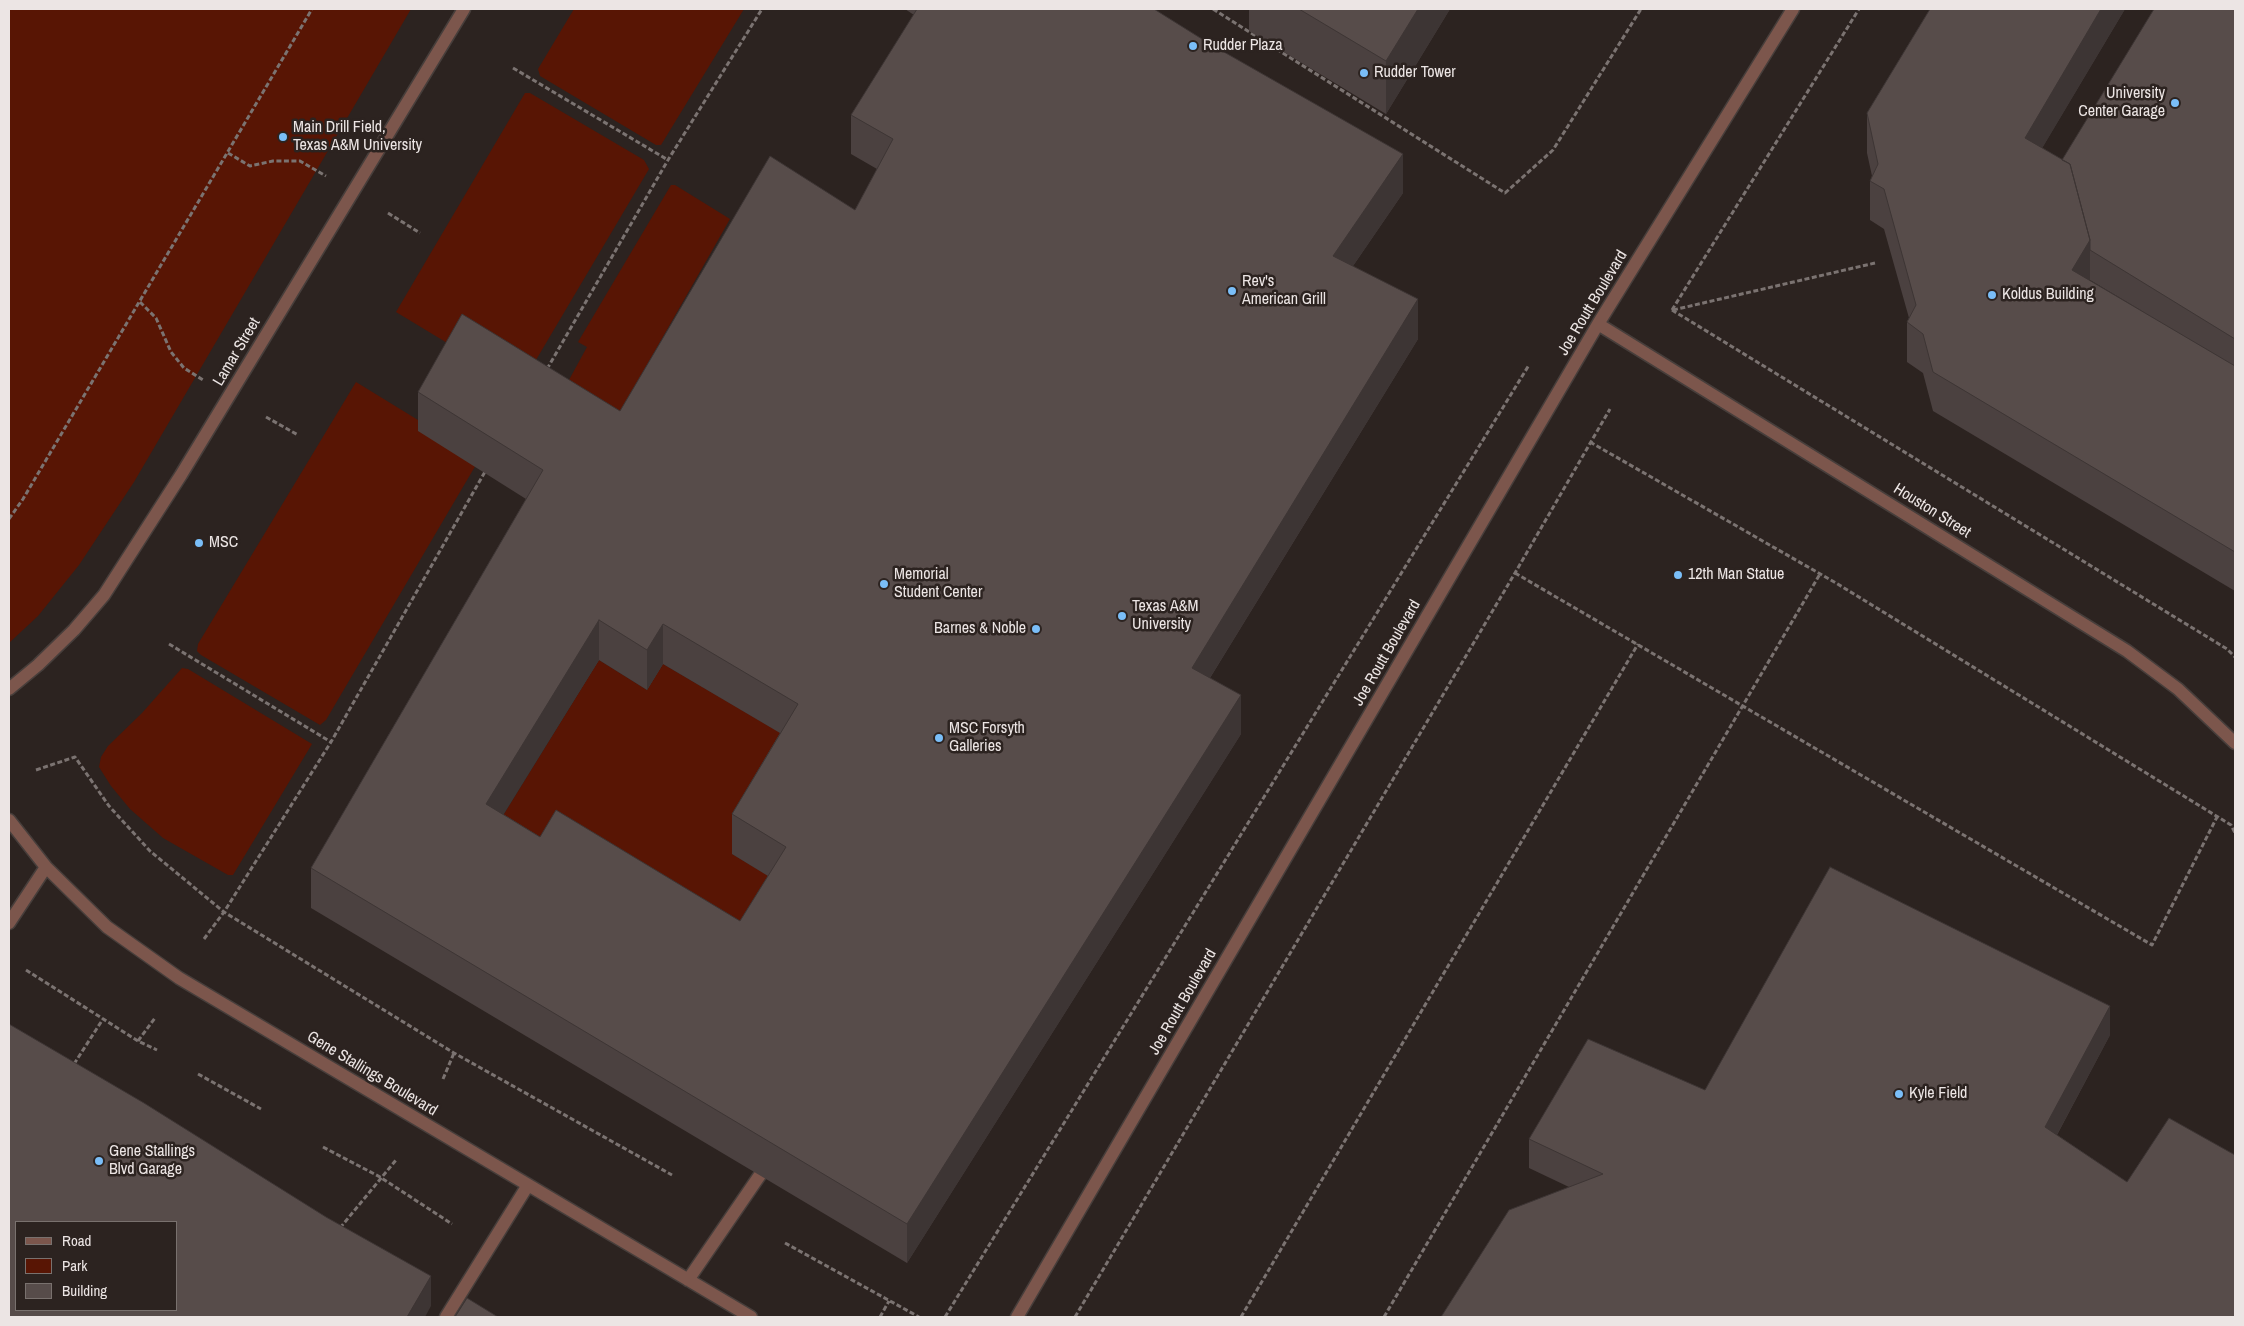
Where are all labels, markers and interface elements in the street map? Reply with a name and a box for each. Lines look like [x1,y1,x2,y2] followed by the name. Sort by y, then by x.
[1203,36,1282,56] place label: Rudder Plaza
[1187,40,1199,52] marker: Rudder Plaza
[1374,63,1456,83] place label: Rudder Tower
[1358,67,1370,79] marker: Rudder Tower
[2078,84,2165,122] place label: University Center Garage
[2169,97,2181,109] marker: University Center Garage
[293,118,422,156] place label: Main Drill Field, Texas A&M University
[277,131,289,143] marker: Main Drill Field, Texas A&M University
[1554,247,1632,359] street label: Joe Routt Boulevard
[1242,272,1326,310] place label: Rev's American Grill
[1226,285,1238,297] marker: Rev's American Grill
[2002,285,2094,305] place label: Koldus Building
[1986,289,1998,301] marker: Koldus Building
[209,315,265,389] street label: Lamar Street
[1890,480,1974,542] street label: Houston Street
[209,533,238,553] place label: MSC
[193,537,205,549] marker: MSC
[894,565,982,603] place label: Memorial Student Center
[1688,565,1784,585] place label: 12th Man Statue
[1672,569,1684,581] marker: 12th Man Statue
[878,578,890,590] marker: Memorial Student Center
[1132,597,1198,635] place label: Texas A&M University
[1349,597,1425,709] street label: Joe Routt Boulevard
[1116,610,1128,622] marker: Texas A&M University
[934,619,1026,639] place label: Barnes & Noble
[1030,623,1042,635] marker: Barnes & Noble
[949,719,1025,757] place label: MSC Forsyth Galleries
[933,732,945,744] marker: MSC Forsyth Galleries
[1145,946,1221,1058] street label: Joe Routt Boulevard
[303,1027,441,1121] street label: Gene Stallings Boulevard
[1909,1084,1967,1104] place label: Kyle Field
[1893,1088,1905,1100] marker: Kyle Field
[109,1142,195,1180] place label: Gene Stallings Blvd Garage
[93,1155,105,1167] marker: Gene Stallings Blvd Garage
[15,1221,178,1311] legend
[62,1230,91,1251] text: Road
[62,1255,87,1276] text: Park
[62,1280,107,1301] text: Building

